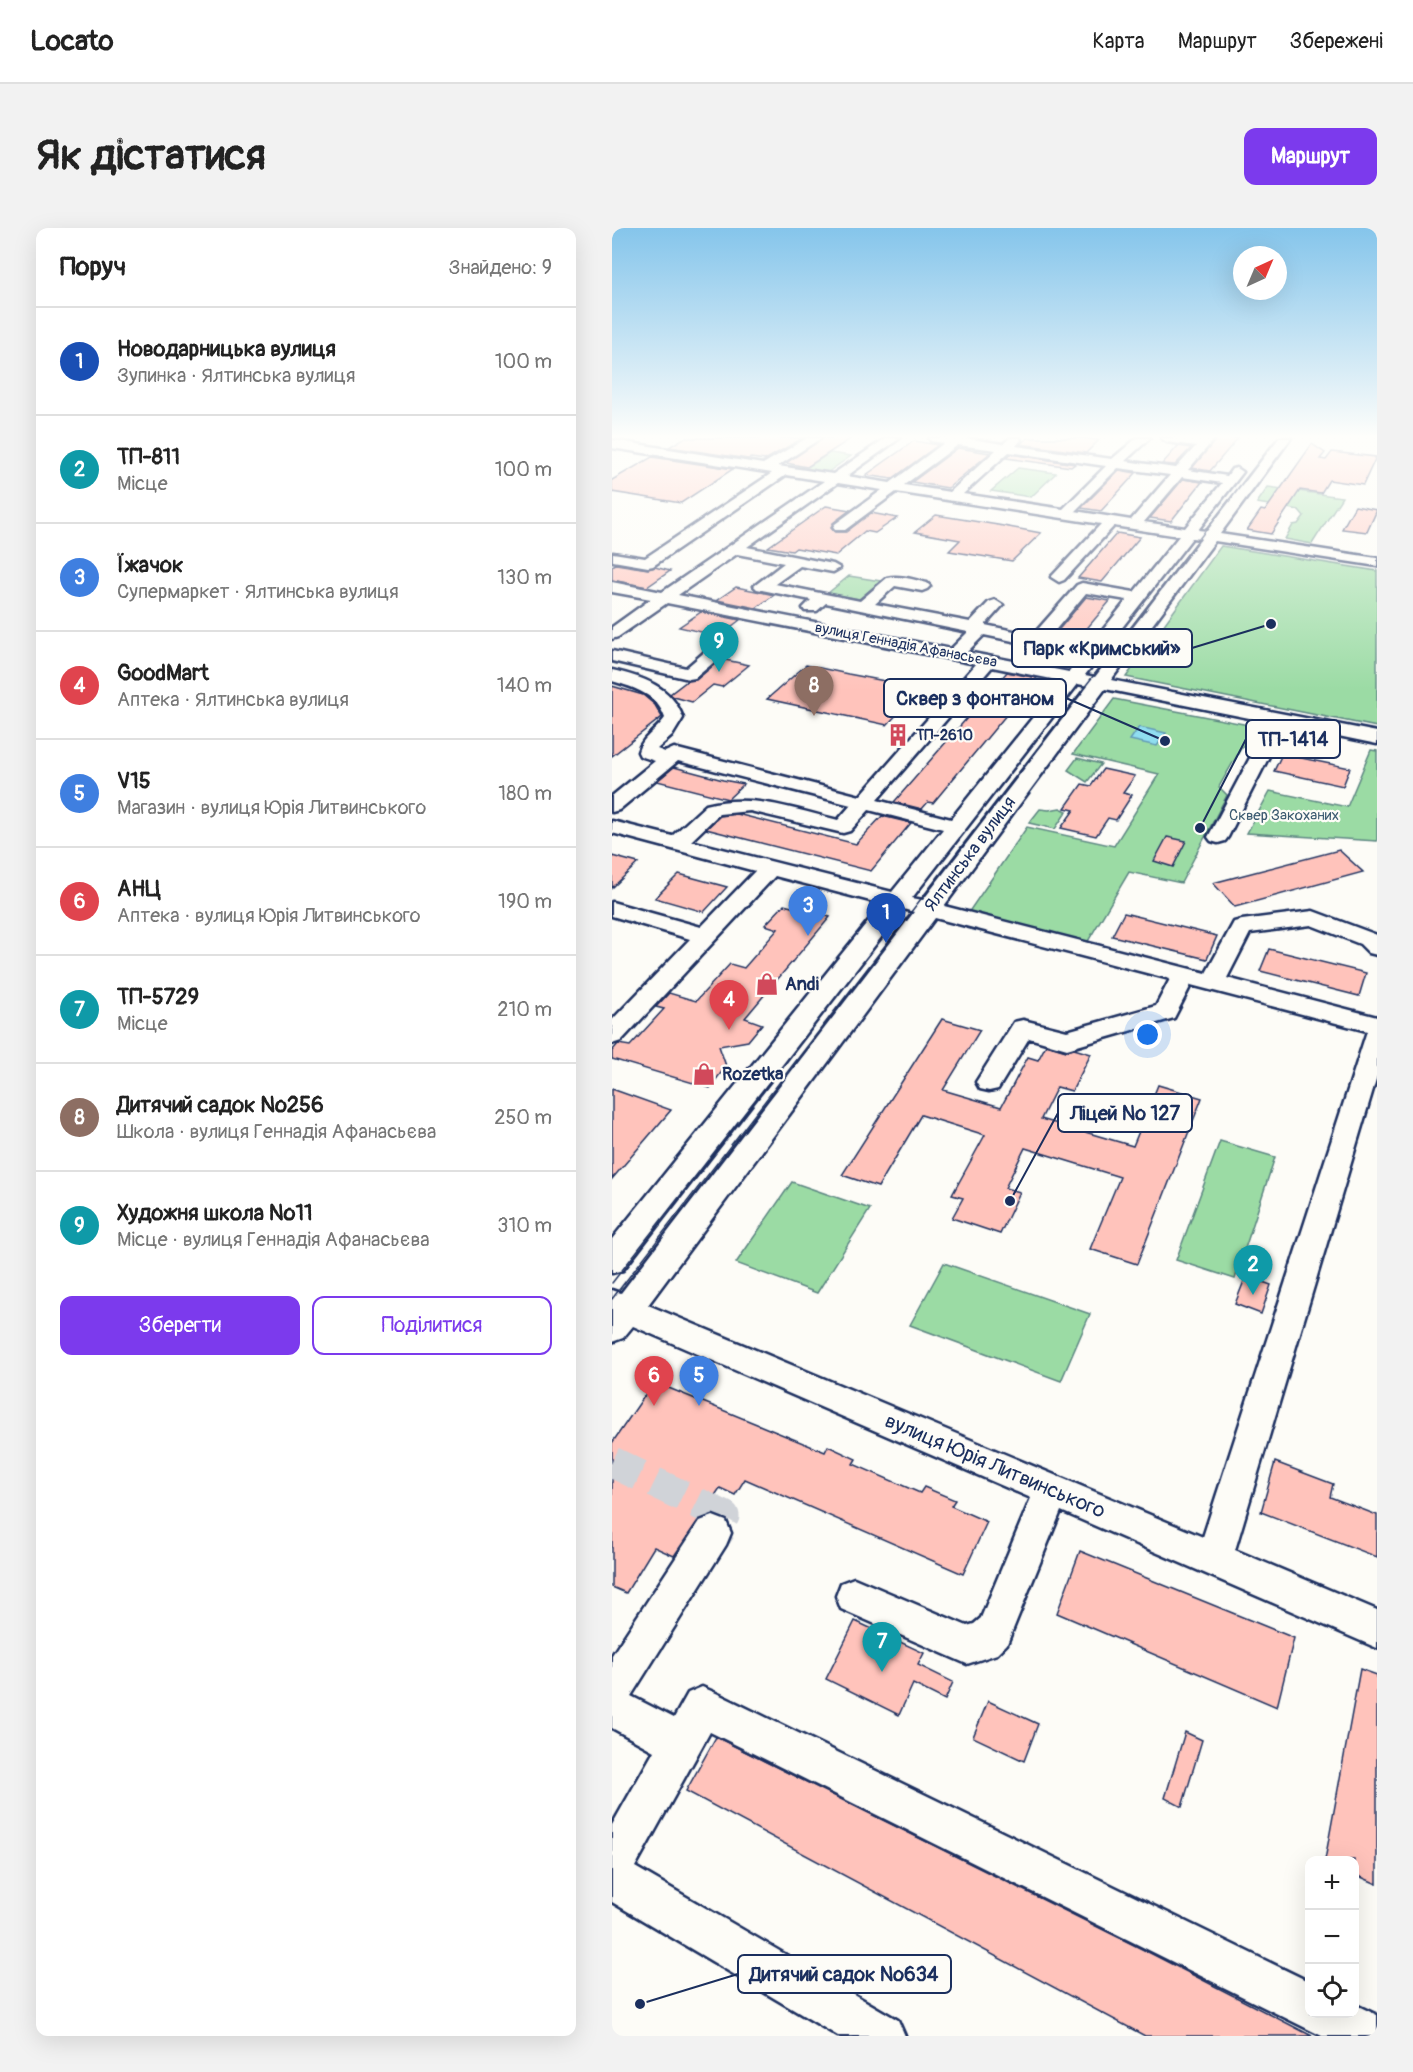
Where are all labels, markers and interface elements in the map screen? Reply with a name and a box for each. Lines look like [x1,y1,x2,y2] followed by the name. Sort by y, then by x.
[30,24,114,59] text: Locato
[1093,28,1145,55] text: Карта
[1178,28,1257,55] text: Маршрут
[1290,28,1383,55] text: Збережені
[1244,128,1377,185] button: Маршрут
[36,130,266,182] text: Як дістатися
[1233,246,1287,300] north arrow
[60,251,126,283] text: Поруч
[449,255,552,280] text: Знайдено: 9
[117,335,336,363] text: Новодарницька вулиця
[76,349,83,374] text: 1
[495,349,552,374] text: 100 m
[117,363,355,388] text: Зупинка · Ялтинська вулиця
[117,443,180,471] text: ТП-811
[74,457,85,482] text: 2
[495,457,552,482] text: 100 m
[117,471,168,496] text: Місце
[117,551,183,579] text: Їжачок
[74,565,85,590] text: 3
[497,565,552,590] text: 130 m
[117,579,399,604] text: Супермаркет · Ялтинська вулиця
[813,618,999,672] street label: вулиця Геннадія Афанасьєва
[700,622,738,672] pin: 9
[1012,629,1192,667] callout: Парк «Кримський»
[1024,636,1181,661] text: Парк «Кримський»
[117,659,209,687] text: GoodMart
[794,666,834,716] pin: 8
[74,673,85,698] text: 4
[497,673,552,698] text: 140 m
[884,679,1066,717] callout: Сквер з фонтаном
[896,686,1054,711] text: Сквер з фонтаном
[117,687,349,712] text: Аптека · Ялтинська вулиця
[1246,720,1340,758] callout: ТП-1414
[885,722,911,748] building icon: ТП-2610
[915,726,973,745] place label: ТП-2610
[1257,727,1329,752] text: ТП-1414
[117,767,151,795] text: V15
[74,781,85,806] text: 5
[498,781,552,806] text: 180 m
[919,792,1021,916] street label: Ялтинська вулиця
[117,795,426,820] text: Магазин · вулиця Юрія Литвинського
[1229,806,1339,825] park label: Сквер Закоханих
[117,875,161,903] text: АНЦ
[788,886,828,936] pin: 3
[74,889,85,914] text: 6
[498,889,552,914] text: 190 m
[866,894,906,943] pin: 1
[117,903,420,928] text: Аптека · вулиця Юрія Литвинського
[754,971,780,997] shop icon: Andi
[785,973,819,996] place label: Andi
[710,980,748,1030] pin: 4
[117,983,199,1011] text: ТП-5729
[74,997,85,1022] text: 7
[497,997,552,1022] text: 210 m
[117,1011,168,1036] text: Місце
[1133,1020,1162,1049] your location
[691,1061,717,1087] shop icon: Rozetka
[722,1063,784,1086] place label: Rozetka
[117,1091,324,1119] text: Дитячий садок №256
[1058,1094,1192,1132] callout: Ліцей № 127
[1069,1101,1180,1126] text: Ліцей № 127
[74,1105,85,1130] text: 8
[494,1105,552,1130] text: 250 m
[117,1119,436,1144] text: Школа · вулиця Геннадія Афанасьєва
[117,1199,313,1227] text: Художня школа №11
[74,1213,85,1238] text: 9
[497,1213,552,1238] text: 310 m
[117,1227,430,1252] text: Місце · вулиця Геннадія Афанасьєва
[1234,1246,1272,1295] pin: 2
[60,1296,300,1355] button: Зберегти
[312,1296,552,1355] button: Поділитися
[634,1356,674,1406] pin: 6
[680,1356,718,1406] pin: 5
[881,1407,1109,1525] street label: вулиця Юрія Литвинського
[862,1622,902,1672] pin: 7
[1305,1856,1359,2018] map controls
[1305,1856,1359,1910] button: +
[1305,1910,1359,1964] button: −
[738,1955,951,1993] callout: Дитячий садок №634
[749,1962,939,1987] text: Дитячий садок №634
[1305,1964,1359,2018] button: locate

